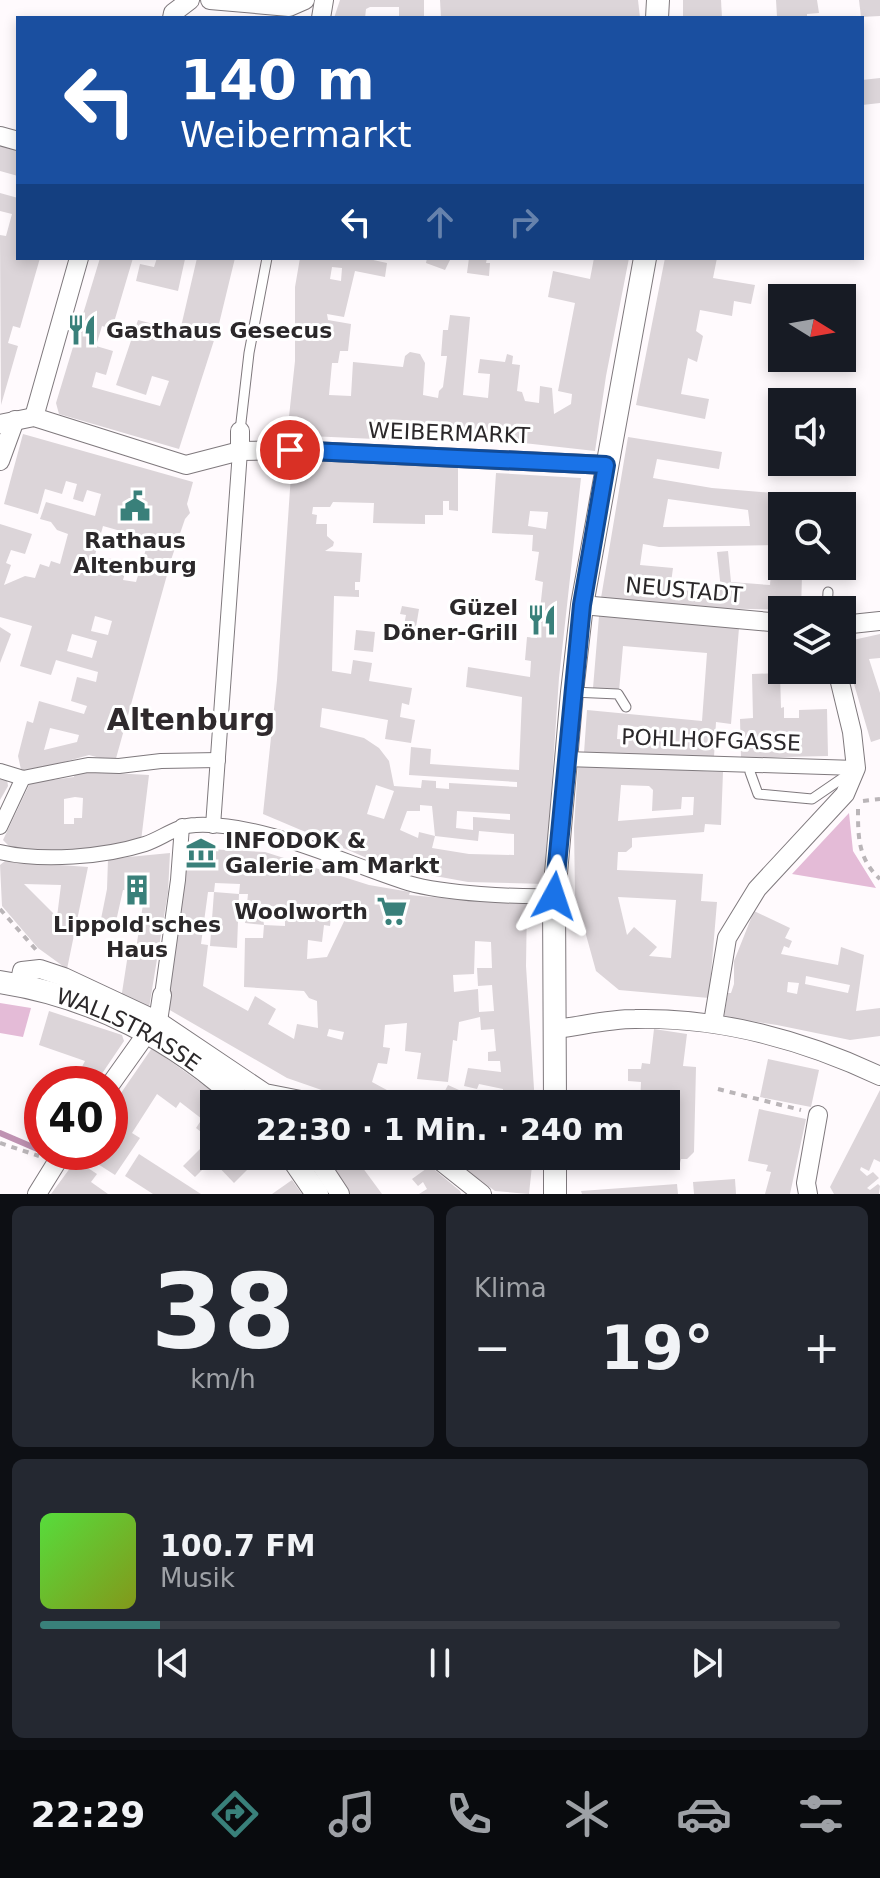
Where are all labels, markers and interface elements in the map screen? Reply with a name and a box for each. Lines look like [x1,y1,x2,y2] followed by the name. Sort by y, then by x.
[180,47,375,112] text: 140 m
[48,48,152,152] icon: left
[180,114,412,155] text: Weibermarkt
[334,200,378,244] icon: left
[418,200,462,244] icon: ahead
[502,200,546,244] icon: right
[768,284,856,372] north arrow
[768,284,856,684] map controls
[65,313,99,347] restaurant icon: Gasthaus Gesecus
[106,318,332,343] place label: Gasthaus Gesecus
[768,388,856,476] button: sound
[256,416,324,484] pin
[368,418,531,448] street label: WEIBERMARKT
[268,428,312,472] icon: arrive
[118,489,152,523] public building icon: Rathaus Altenburg
[768,492,856,580] button: search
[73,528,197,578] place label: Rathaus Altenburg
[624,572,744,608] street label: NEUSTADT
[383,595,518,645] place label: Güzel Döner-Grill
[768,596,856,684] button: layers
[525,603,559,637] restaurant icon: Güzel Döner-Grill
[107,702,275,737] district label: Altenburg
[621,724,801,756] street label: POHLHOFGASSE
[225,828,440,878] place label: INFODOK & Galerie am Markt
[184,836,218,870] museum icon: INFODOK & Galerie am Markt
[512,854,596,938] position arrow
[120,873,154,907] building icon: Lippold'sches Haus
[375,894,409,928] supermarket icon: Woolworth
[234,899,368,924] place label: Woolworth
[53,912,221,962] place label: Lippold'sches Haus
[53,983,206,1076] street label: WALLSTRASSE
[24,1066,128,1170] speed limit sign: 40
[256,1112,624,1147] text: 22:30 · 1 Min. · 240 m
[151,1251,295,1373] text: 38
[474,1273,547,1303] text: Klima
[600,1313,714,1383] text: 19°
[474,1322,511,1373] text: −
[803,1322,840,1373] text: +
[190,1364,256,1394] text: km/h
[160,1528,316,1563] text: 100.7 FM
[160,1563,235,1593] text: Musik
[151,1641,195,1685] icon: previous
[418,1641,462,1685] icon: pause
[685,1641,729,1685] icon: next
[207,1786,263,1842] icon: directions
[324,1786,380,1842] icon: music
[441,1786,497,1842] icon: phone
[559,1786,615,1842] icon: climate
[676,1786,732,1842] icon: car
[793,1786,849,1842] icon: filters
[31,1794,145,1835] text: 22:29

